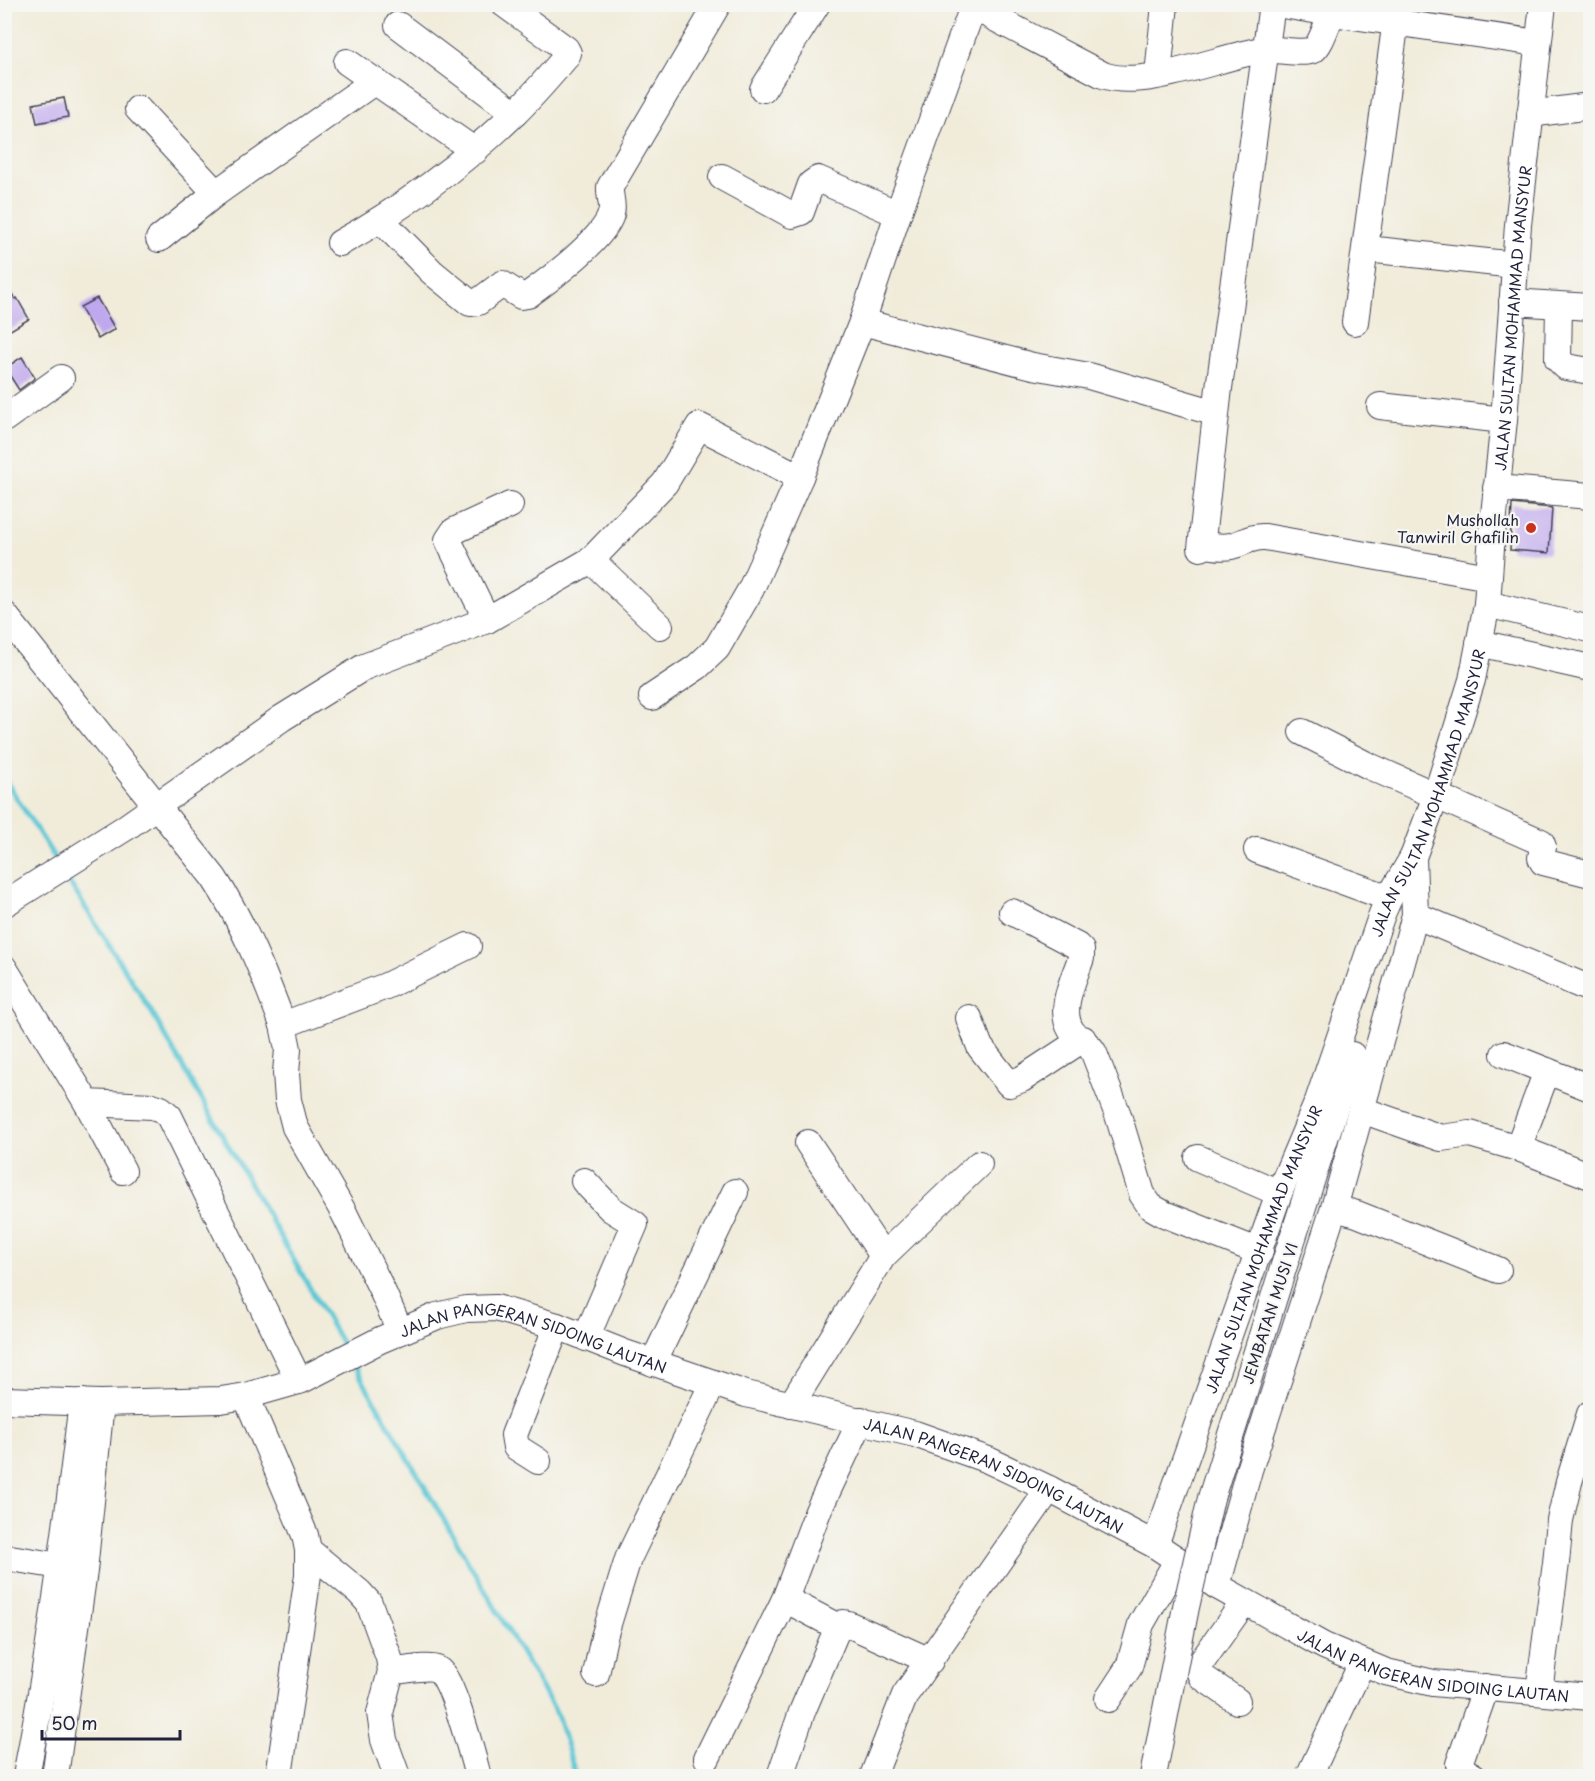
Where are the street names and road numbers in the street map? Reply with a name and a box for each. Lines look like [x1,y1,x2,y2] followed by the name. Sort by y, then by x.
[1487,164,1536,472] street label: JALAN SULTAN MOHAMMAD MANSYUR
[1364,647,1489,939] street label: JALAN SULTAN MOHAMMAD MANSYUR
[1198,1101,1327,1396] street label: JALAN SULTAN MOHAMMAD MANSYUR
[1235,1239,1303,1387] street label: JEMBATAN MUSI VI
[395,1296,670,1378] street label: JALAN PANGERAN SIDOING LAUTAN
[861,1411,1128,1538] street label: JALAN PANGERAN SIDOING LAUTAN
[1294,1622,1570,1707] street label: JALAN PANGERAN SIDOING LAUTAN

